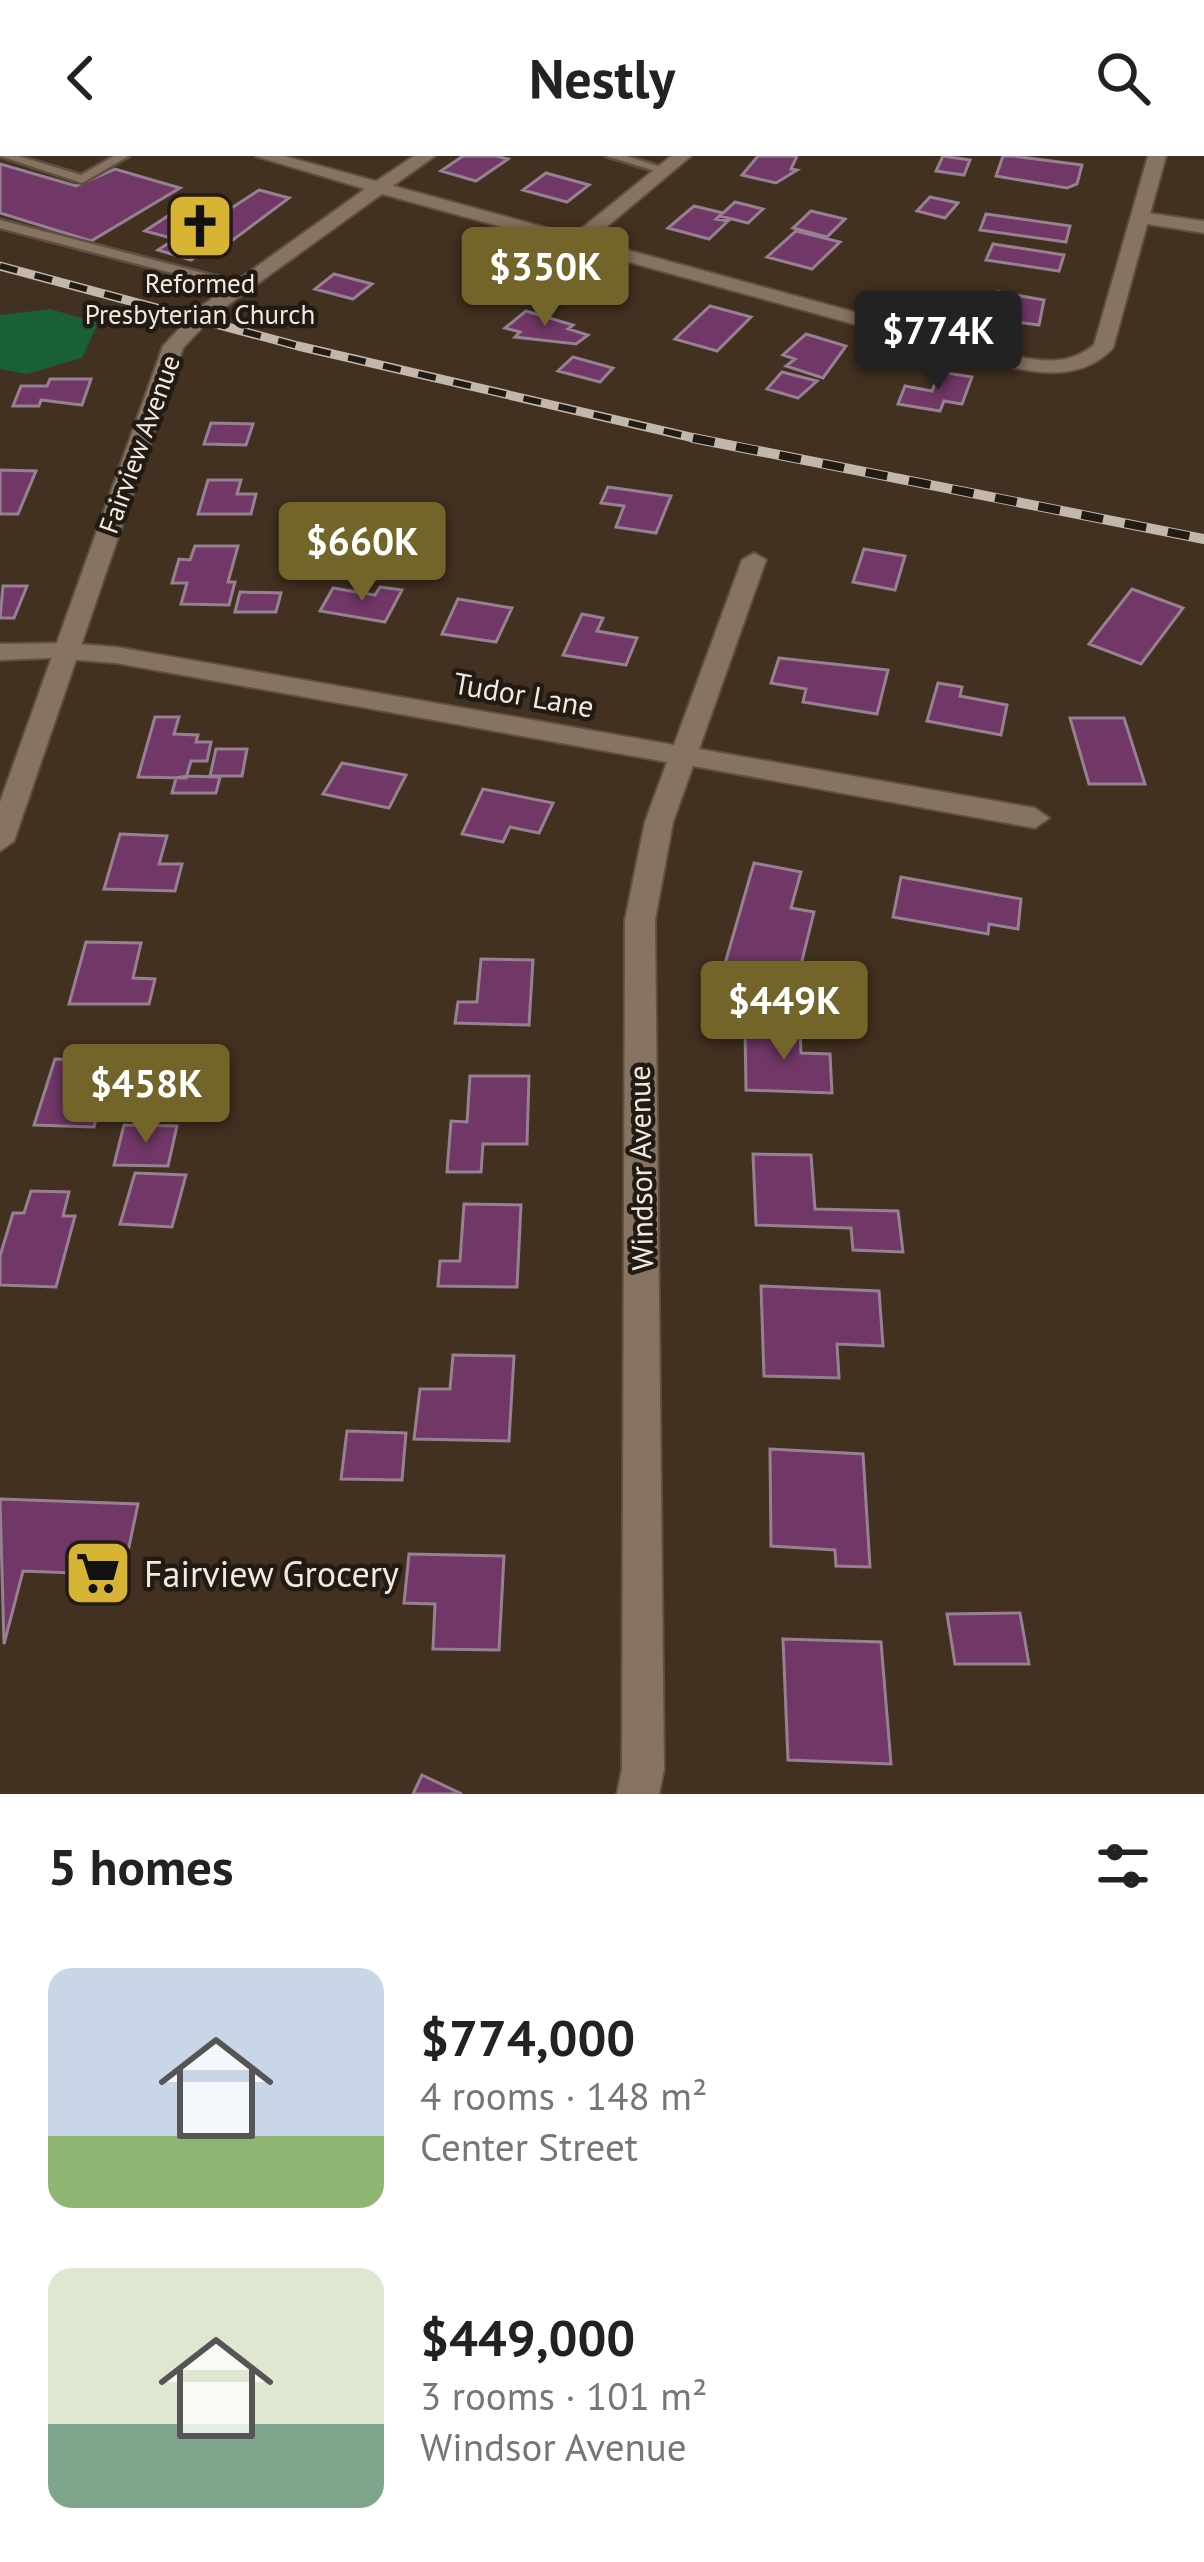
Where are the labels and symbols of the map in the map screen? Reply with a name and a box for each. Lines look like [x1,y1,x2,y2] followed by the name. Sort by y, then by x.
[165,191,235,261] church icon: Reformed Presbyterian Church
[461,227,629,329] pin: $350K
[85,266,315,331] place label: Reformed Presbyterian Church
[854,291,1022,393] pin: $774K
[91,350,187,538] street label: Fairview Avenue
[278,502,446,604] pin: $660K
[451,663,597,725] street label: Tudor Lane
[700,961,868,1063] pin: $449K
[62,1044,230,1146] pin: $458K
[619,1065,661,1271] street label: Windsor Avenue
[63,1538,133,1608] supermarket icon: Fairview Grocery
[144,1550,399,1597] place label: Fairview Grocery

